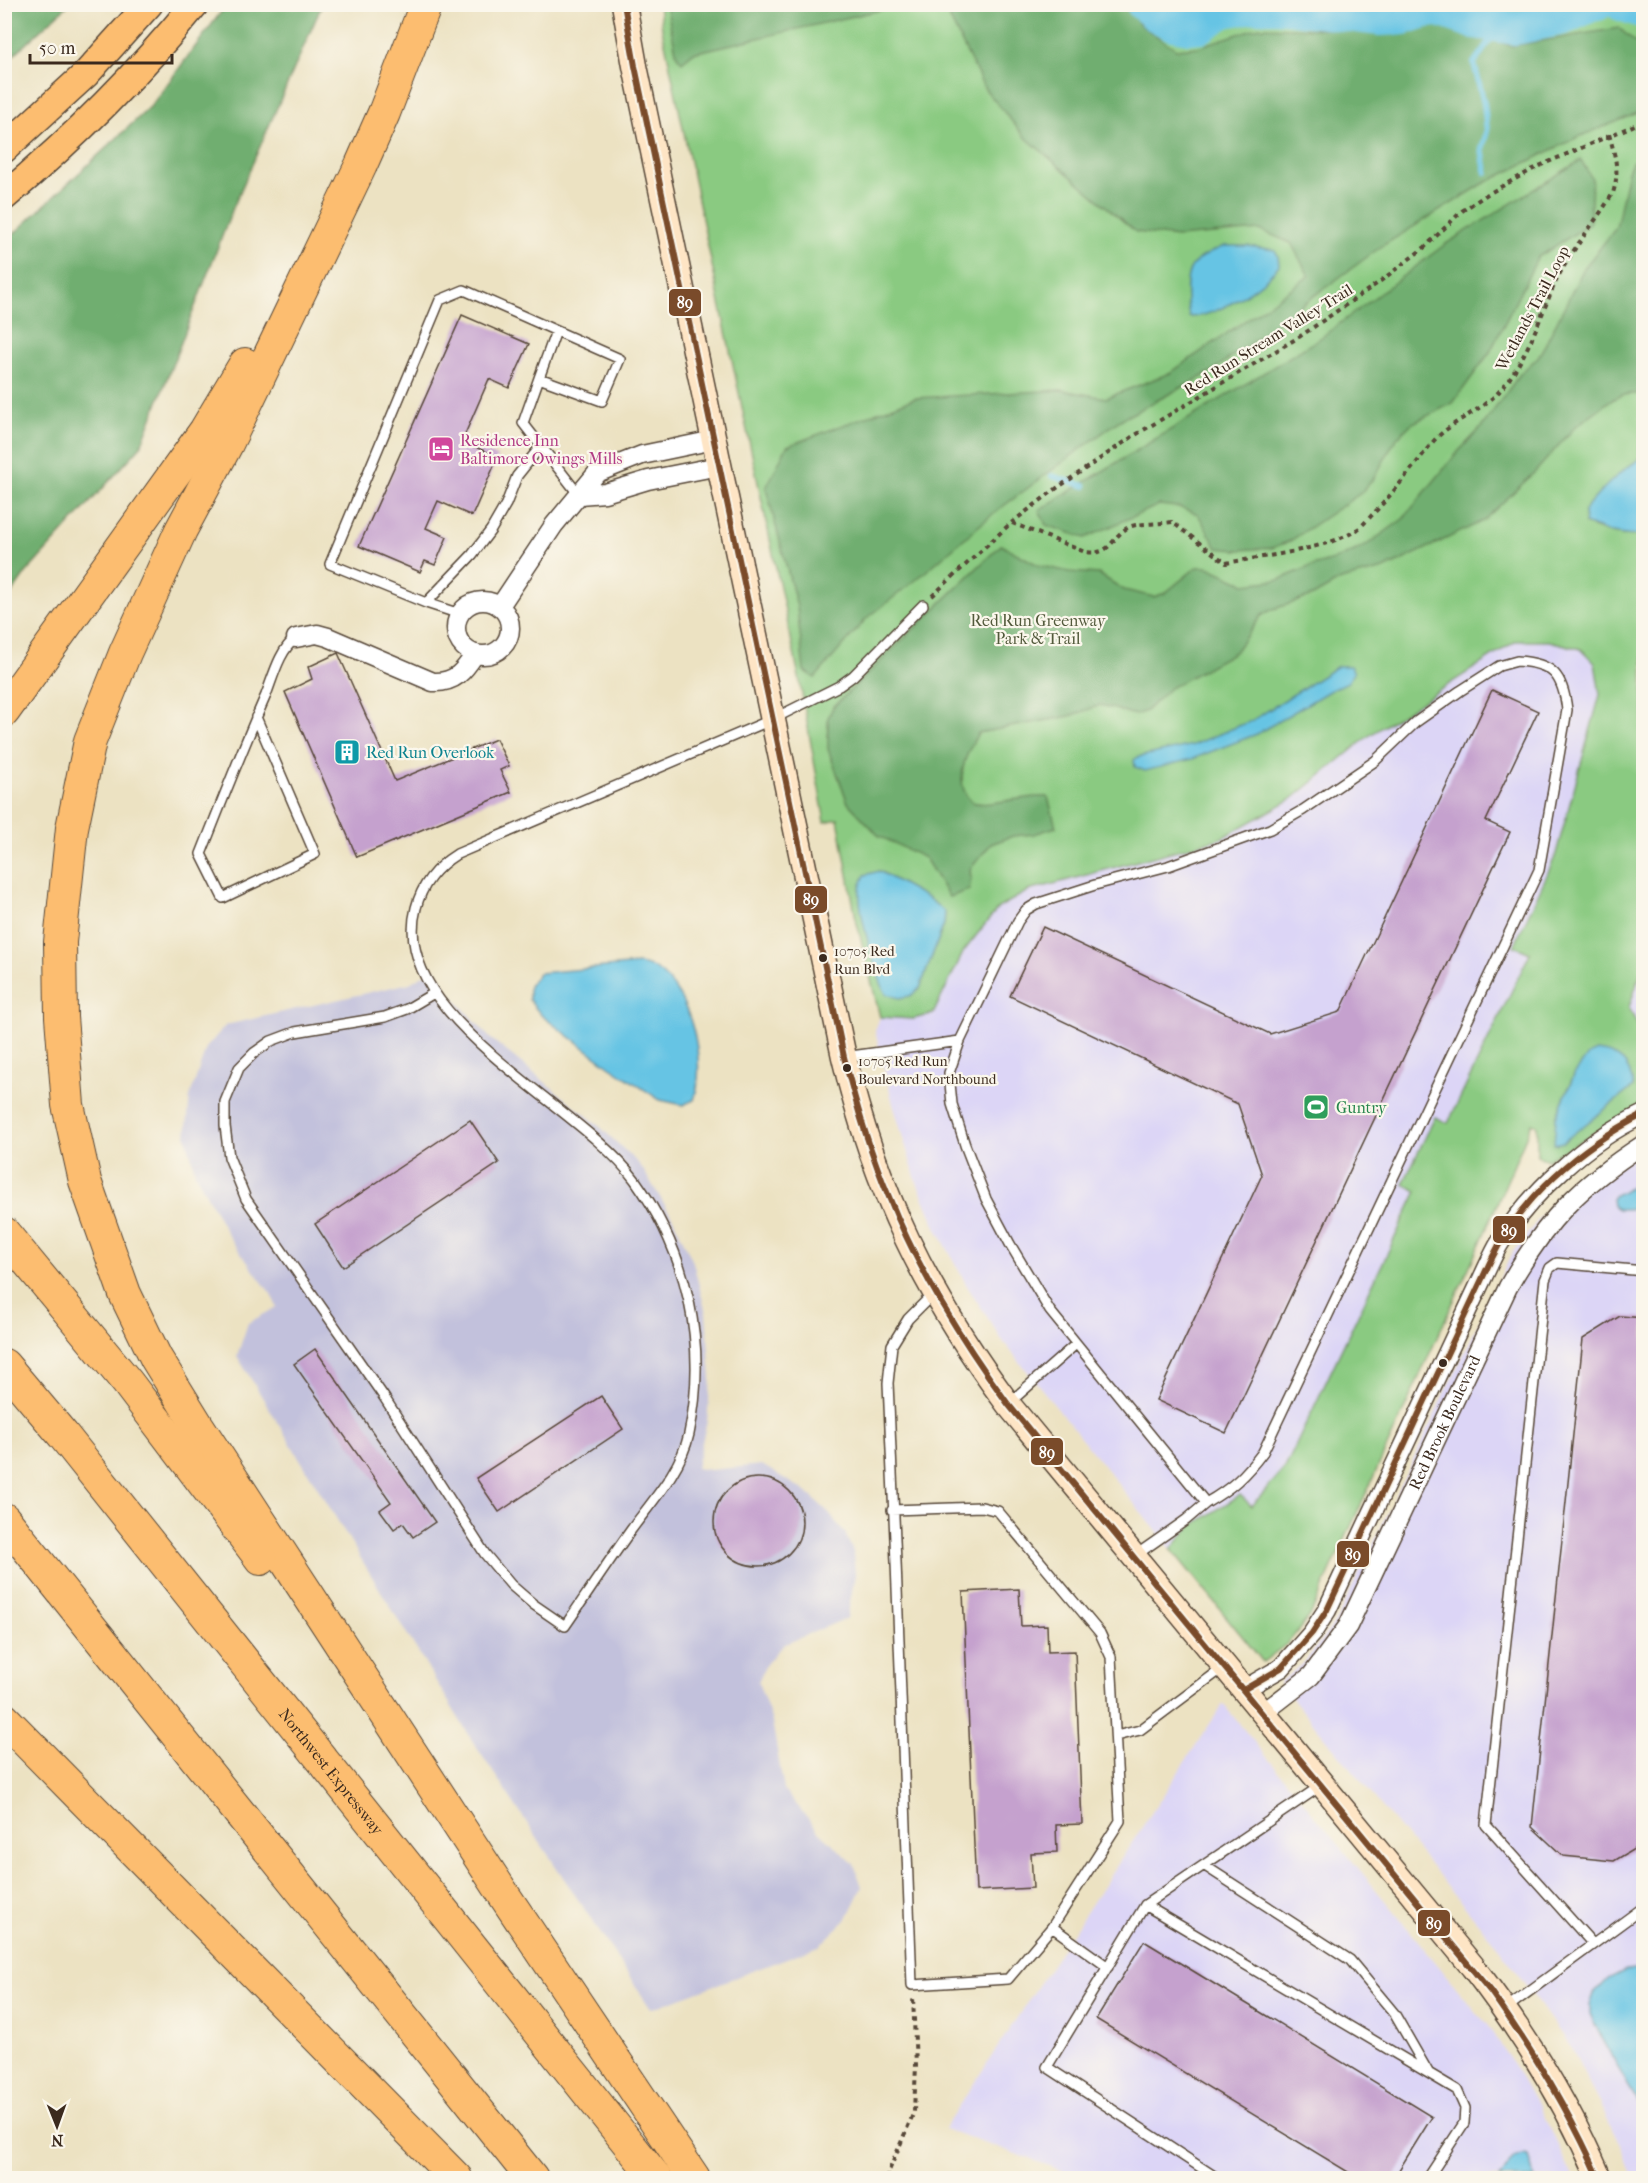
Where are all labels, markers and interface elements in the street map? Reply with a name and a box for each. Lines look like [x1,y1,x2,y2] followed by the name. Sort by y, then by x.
[30,27,172,65] scale bar
[39,38,76,59] text: 50 m
[1491,242,1573,375] street label: Wetlands Trail Loop
[1180,279,1357,399] street label: Red Run Stream Valley Trail
[668,288,702,317] line badge: 89
[677,293,693,313] text: 89
[460,431,623,468] place label: Residence Inn Baltimore Owings Mills
[426,434,456,464] hotel icon: Residence Inn Baltimore Owings Mills
[971,611,1106,648] park label: Red Run Greenway Park & Trail
[332,737,362,767] building icon: Red Run Overlook
[366,743,495,762] place label: Red Run Overlook
[794,885,828,914] line badge: 89
[803,890,819,910] text: 89
[834,943,895,978] place label: 10705 Red Run Blvd
[817,952,829,964] marker: 10705 Red Run Blvd
[858,1053,997,1088] place label: 10705 Red Run Boulevard Northbound
[841,1062,853,1074] marker: 10705 Red Run Boulevard Northbound
[1301,1092,1331,1122] sports icon: Guntry
[1336,1098,1387,1117] place label: Guntry
[1492,1215,1526,1244] line badge: 89
[1501,1221,1517,1241] text: 89
[1405,1352,1485,1493] street label: Red Brook Boulevard
[1437,1357,1449,1369] unlabelled marker
[1030,1437,1064,1466] line badge: 89
[1039,1443,1055,1463] text: 89
[1336,1540,1370,1568] line badge: 89
[1345,1545,1361,1565] text: 89
[275,1705,388,1839] street label: Northwest Expressway
[1417,1909,1451,1937] line badge: 89
[1426,1914,1442,1934] text: 89
[27,2096,87,2156] north arrow
[50,2131,63,2150] text: N

